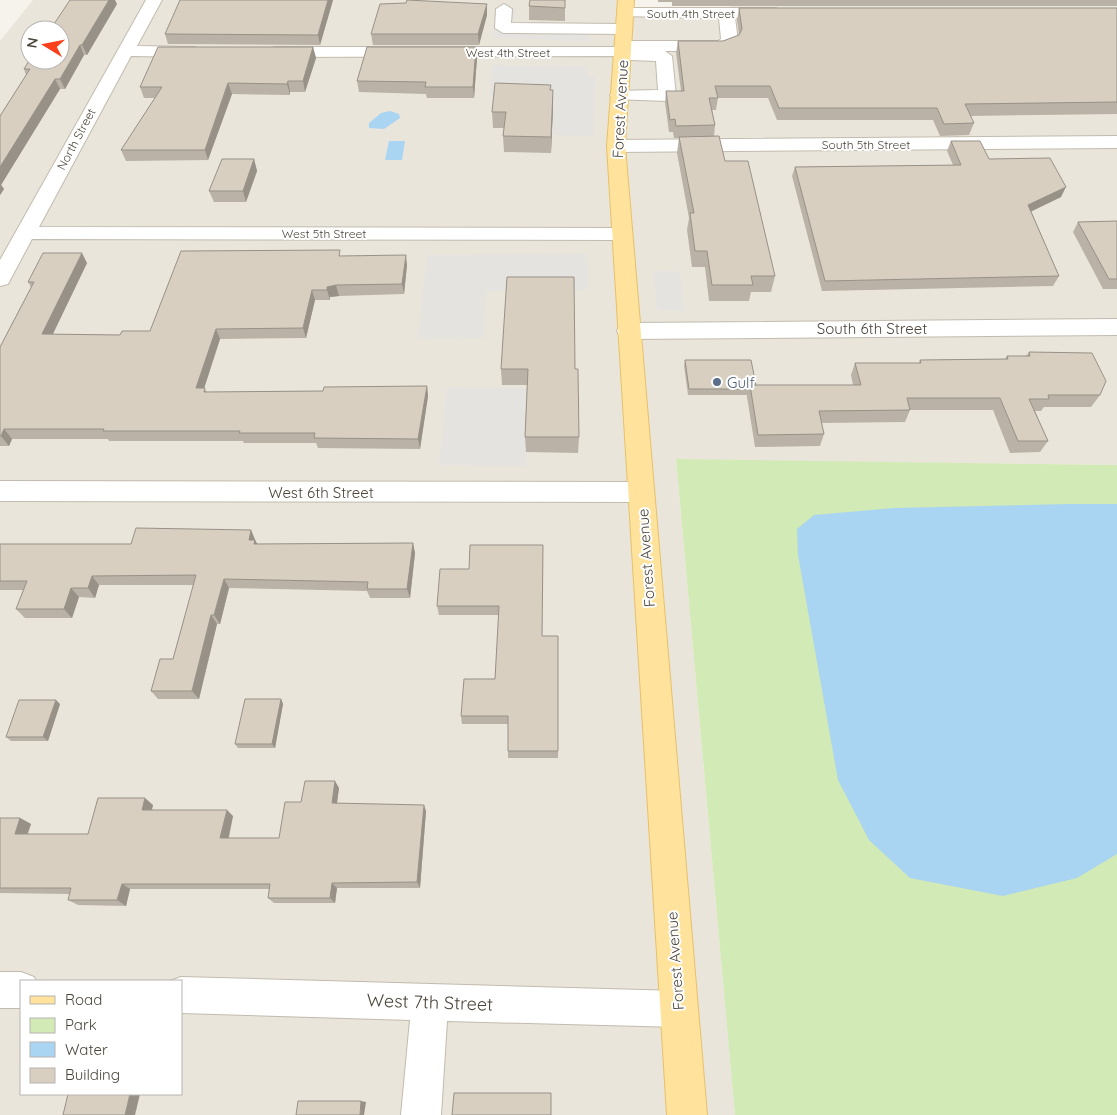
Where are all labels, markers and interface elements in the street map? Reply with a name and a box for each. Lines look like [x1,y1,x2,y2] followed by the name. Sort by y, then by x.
[647,6,735,21] street label: South 4th Street
[20,20,70,70] north arrow
[22,36,42,49] text: N
[466,45,550,60] street label: West 4th Street
[608,59,632,159] street label: Forest Avenue
[54,106,98,172] street label: North Street
[822,137,910,152] street label: South 5th Street
[282,226,366,241] street label: West 5th Street
[817,319,927,338] street label: South 6th Street
[727,373,755,392] place label: Gulf
[711,376,723,388] marker: Gulf
[268,483,374,502] street label: West 6th Street
[633,508,659,608] street label: Forest Avenue
[662,911,688,1011] street label: Forest Avenue
[20,980,182,1095] legend
[366,988,494,1016] street label: West 7th Street
[65,990,102,1009] text: Road
[65,1015,97,1034] text: Park
[65,1040,108,1059] text: Water
[65,1065,120,1084] text: Building

